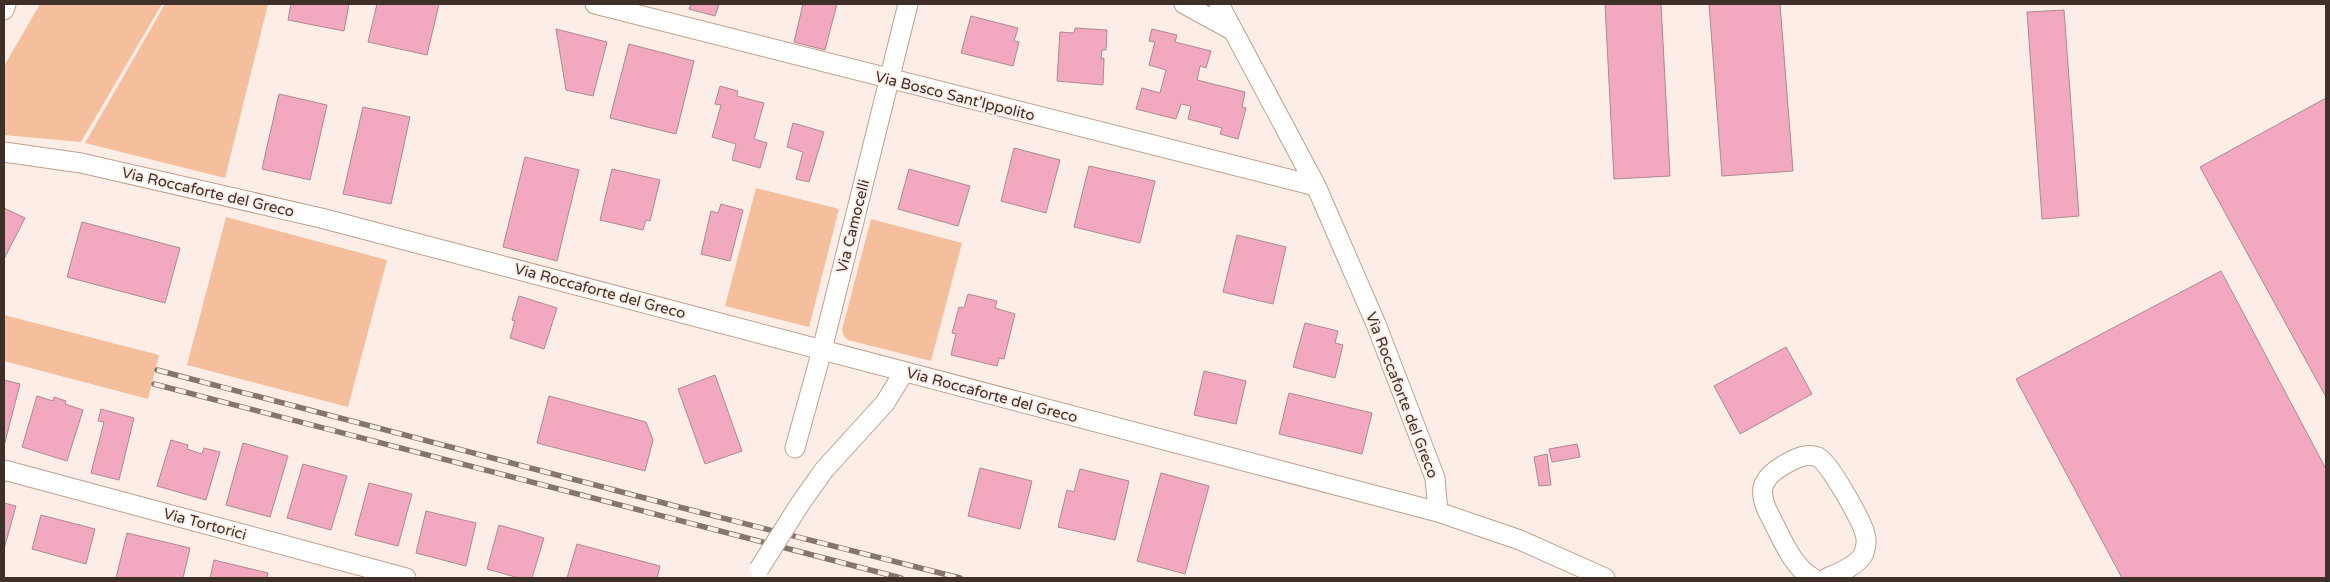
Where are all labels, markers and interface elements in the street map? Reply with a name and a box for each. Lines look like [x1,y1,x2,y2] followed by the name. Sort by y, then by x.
[873,67,1037,125] street label: Via Bosco Sant'Ippolito
[120,163,296,221] street label: Via Roccaforte del Greco
[833,177,873,275] street label: Via Camocelli
[512,259,688,323] street label: Via Roccaforte del Greco
[1362,309,1442,481] street label: Via Roccaforte del Greco
[904,363,1080,427] street label: Via Roccaforte del Greco
[161,504,249,544] street label: Via Tortorici

